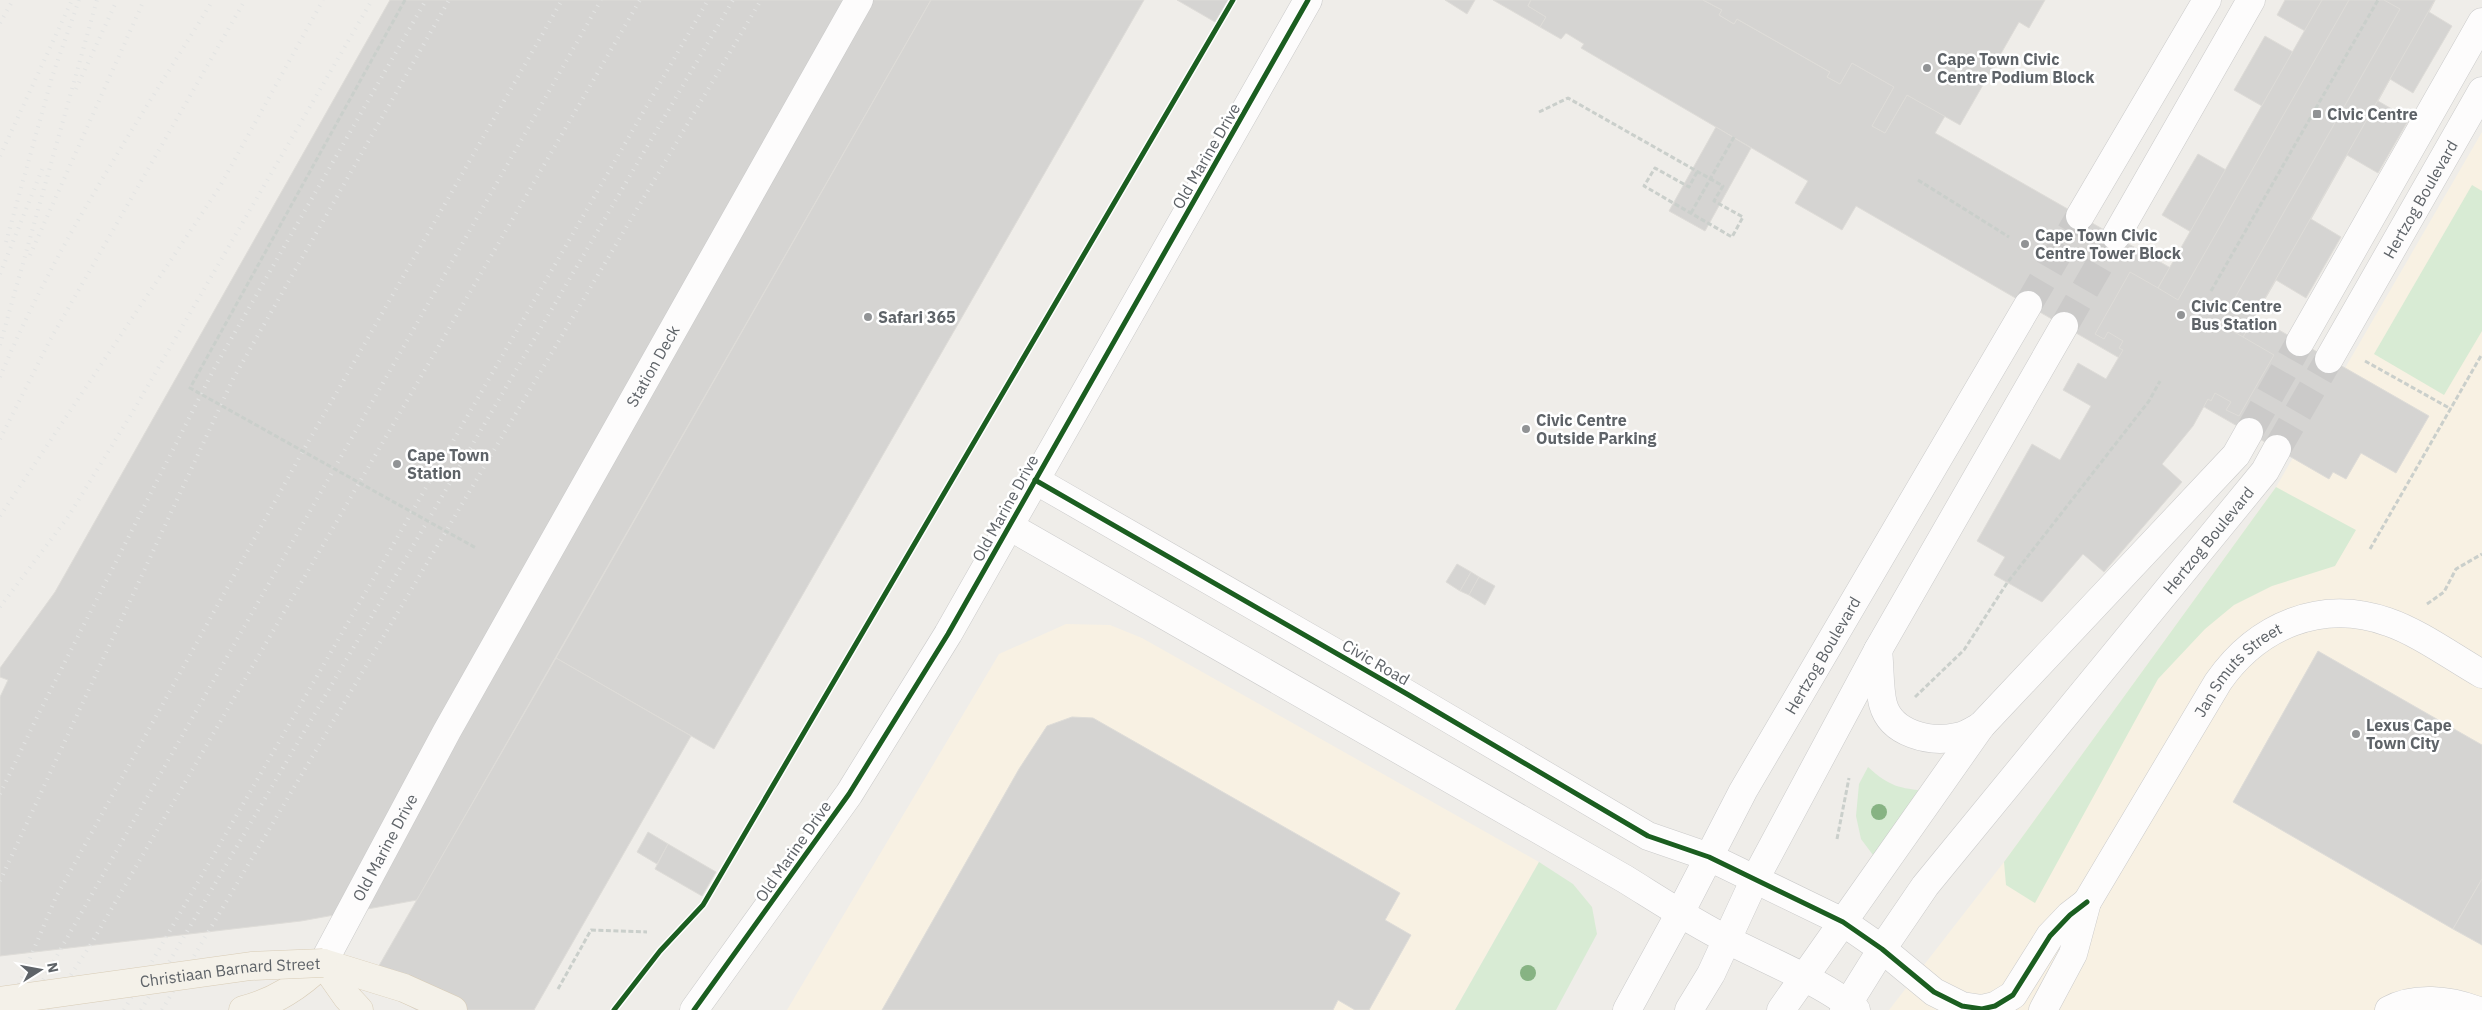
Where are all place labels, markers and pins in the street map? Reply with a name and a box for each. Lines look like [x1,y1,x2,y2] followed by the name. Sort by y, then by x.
[1937,49,2095,87] place label: Cape Town Civic Centre Podium Block
[1921,62,1933,74] marker: Cape Town Civic Centre Podium Block
[2327,104,2418,124] place label: Civic Centre
[2311,108,2323,120] marker: Civic Centre
[2035,225,2182,263] place label: Cape Town Civic Centre Tower Block
[2019,238,2031,250] marker: Cape Town Civic Centre Tower Block
[2191,296,2282,334] place label: Civic Centre Bus Station
[878,307,956,327] place label: Safari 365
[2175,309,2187,321] marker: Civic Centre Bus Station
[862,311,874,323] marker: Safari 365
[1536,410,1656,448] place label: Civic Centre Outside Parking
[1520,423,1532,435] marker: Civic Centre Outside Parking
[407,445,489,483] place label: Cape Town Station
[391,458,403,470] marker: Cape Town Station
[2366,715,2452,753] place label: Lexus Cape Town City
[2350,728,2362,740] marker: Lexus Cape Town City

